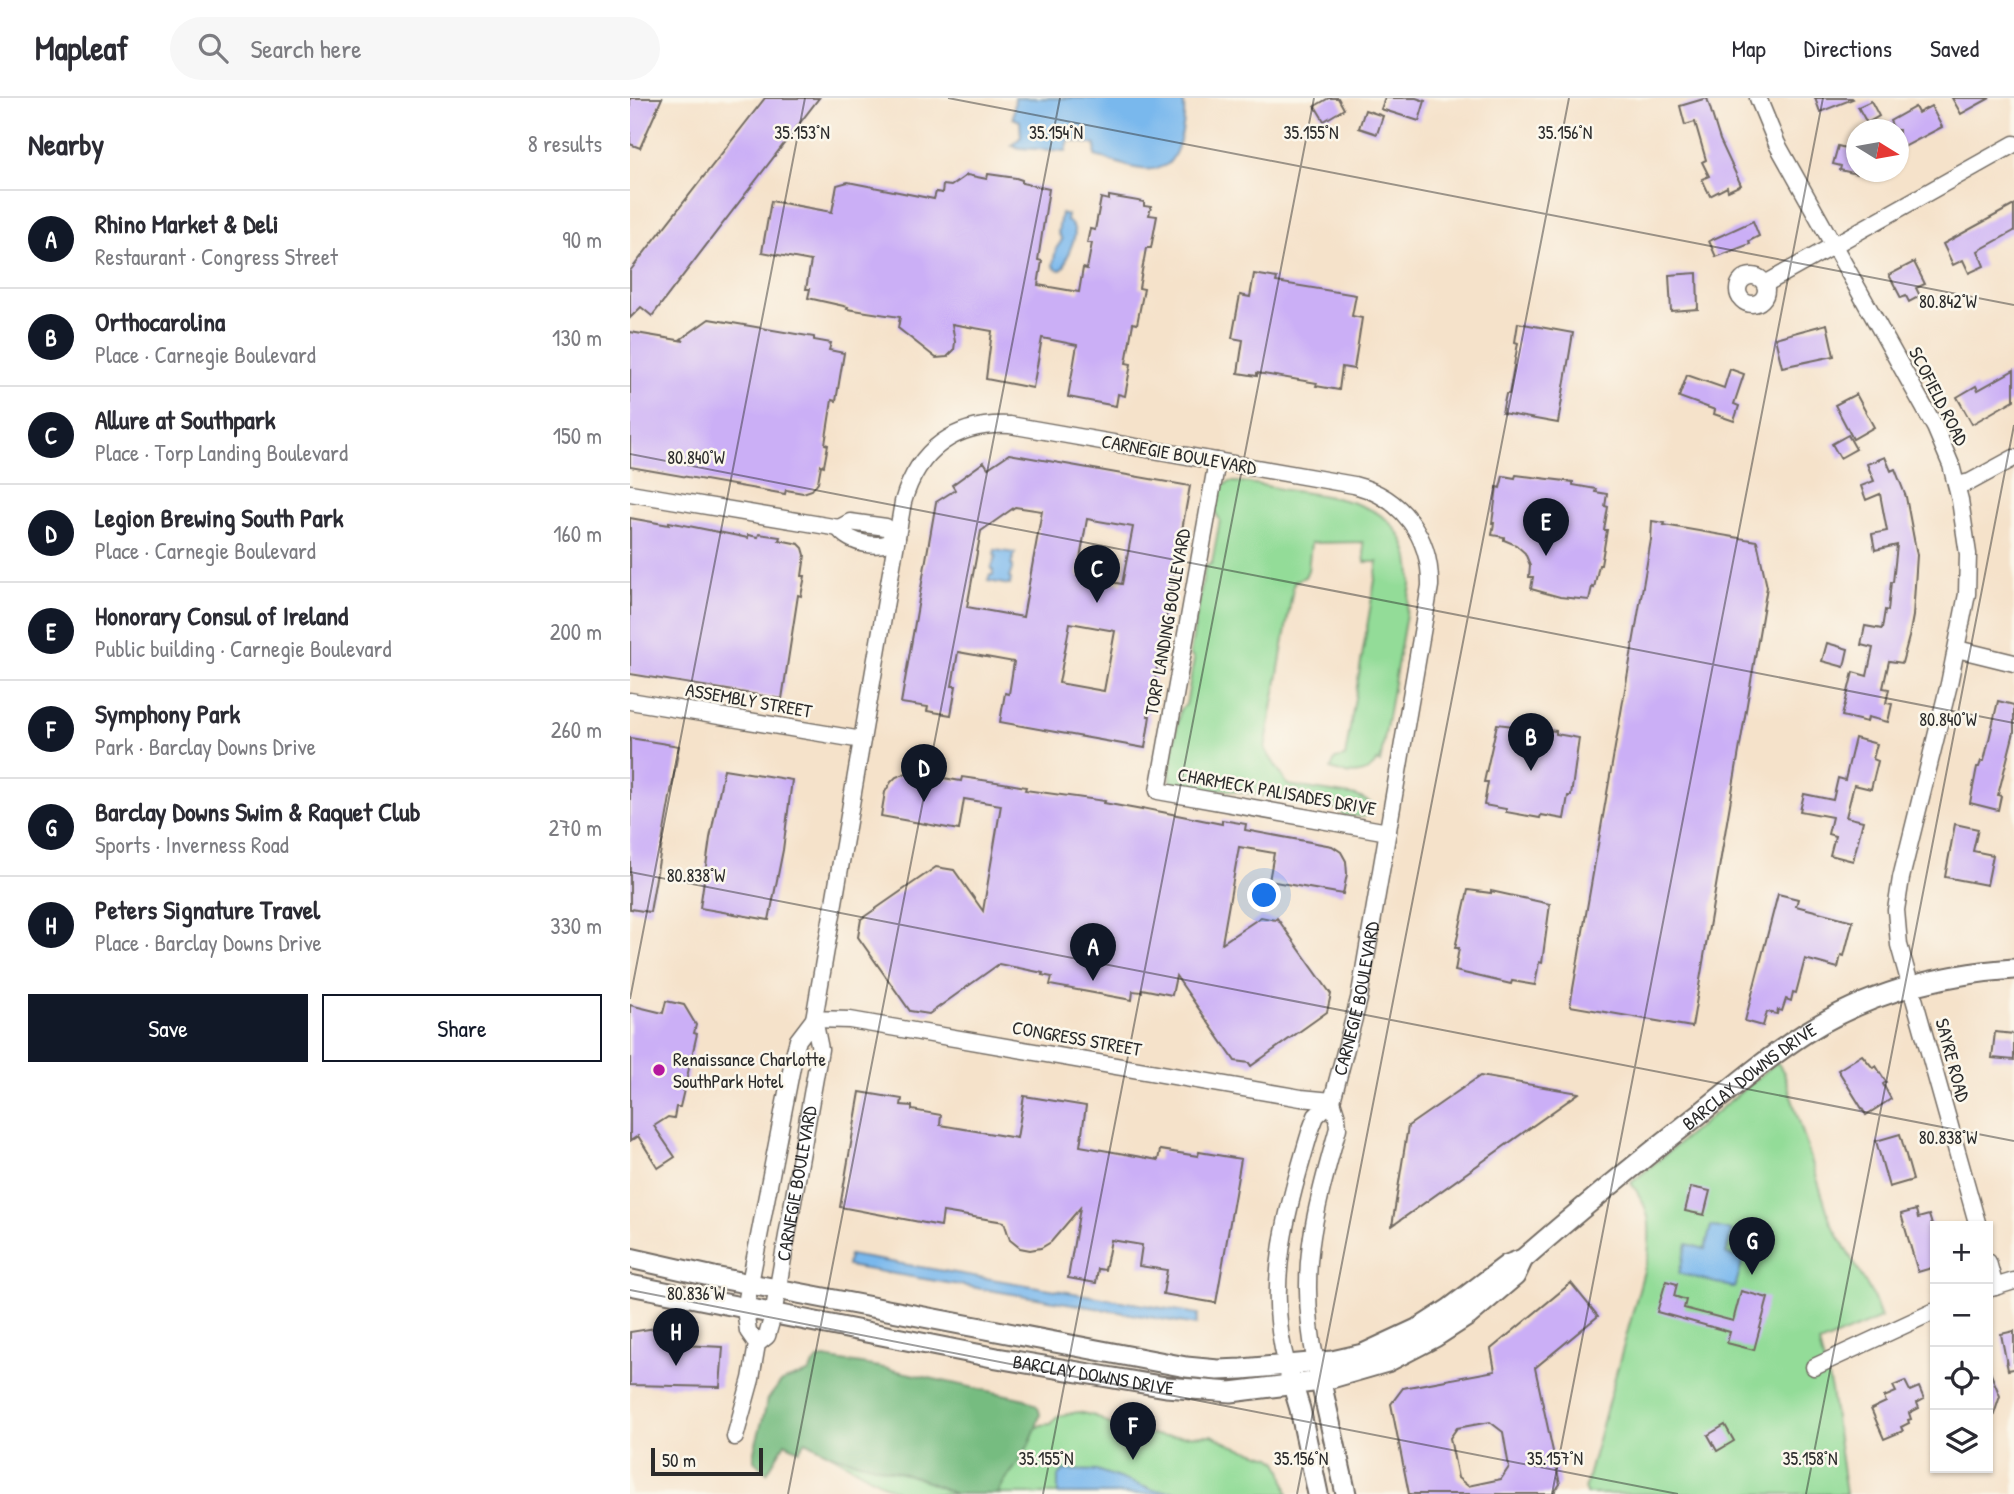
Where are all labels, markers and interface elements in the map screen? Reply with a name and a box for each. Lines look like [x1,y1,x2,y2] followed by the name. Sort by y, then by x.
[170,17,660,80] search box
[35,26,128,70] text: Mapleaf
[194,29,232,67] icon: search
[250,31,362,66] text: Search here
[1732,32,1766,64] text: Map
[1804,32,1892,64] text: Directions
[1930,32,1979,64] text: Saved
[1846,119,1909,182] north arrow
[774,120,830,145] text: 35.153°N
[1029,120,1083,145] text: 35.154°N
[1283,120,1339,145] text: 35.155°N
[1538,120,1592,145] text: 35.156°N
[28,124,104,164] text: Nearby
[528,128,602,159] text: 8 results
[95,206,279,241] text: Rhino Market & Deli
[45,224,57,255] text: A
[562,224,602,255] text: 90 m
[95,241,338,272] text: Restaurant · Congress Street
[1919,289,1977,314] text: 80.842°W
[95,304,225,339] text: Orthocarolina
[45,322,57,353] text: B
[552,322,602,353] text: 130 m
[95,339,316,370] text: Place · Carnegie Boulevard
[1903,342,1975,450] street label: SCOFIELD ROAD
[95,402,276,437] text: Allure at Southpark
[45,420,57,451] text: C
[553,420,602,451] text: 150 m
[1099,428,1259,480] street label: CARNEGIE BOULEVARD
[95,437,348,468] text: Place · Torp Landing Boulevard
[667,445,725,470] text: 80.840°W
[1523,498,1569,556] pin: E
[95,500,343,535] text: Legion Brewing South Park
[46,518,56,549] text: D
[553,518,602,549] text: 160 m
[1138,527,1196,717] street label: TORP LANDING BOULEVARD
[95,535,316,566] text: Place · Carnegie Boulevard
[1074,545,1120,603] pin: C
[95,598,348,633] text: Honorary Consul of Ireland
[46,616,56,647] text: E
[550,616,602,647] text: 200 m
[95,633,391,664] text: Public building · Carnegie Boulevard
[684,676,815,724] street label: ASSEMBLY STREET
[95,696,240,731] text: Symphony Park
[1919,707,1977,732] text: 80.840°W
[1508,713,1554,771] pin: B
[47,714,55,745] text: F
[551,714,602,745] text: 260 m
[95,731,316,762] text: Park · Barclay Downs Drive
[901,744,947,802] pin: D
[1176,761,1379,821] street label: CHARMECK PALISADES DRIVE
[95,794,420,829] text: Barclay Downs Swim & Raquet Club
[45,812,57,843] text: G
[549,812,602,843] text: 270 m
[95,829,289,860] text: Sports · Inverness Road
[667,863,725,888] text: 80.838°W
[1247,878,1281,912] your location
[95,892,320,927] text: Peters Signature Travel
[46,910,56,941] text: H
[550,910,602,941] text: 330 m
[1326,920,1385,1078] street label: CARNEGIE BOULEVARD
[1070,923,1116,981] pin: A
[95,927,322,958] text: Place · Barclay Downs Drive
[28,994,308,1062] button: Save
[322,994,602,1062] button: Share
[1010,1014,1145,1062] street label: CONGRESS STREET
[1929,1015,1977,1105] street label: SAYRE ROAD
[1676,1016,1822,1136] street label: BARCLAY DOWNS DRIVE
[673,1046,826,1094] place label: Renaissance Charlotte SouthPark Hotel
[651,1062,667,1078] marker: Renaissance Charlotte SouthPark Hotel
[770,1104,823,1263] street label: CARNEGIE BOULEVARD
[1919,1125,1977,1150] text: 80.838°W
[1729,1217,1775,1275] pin: G
[1930,1221,1993,1473] map controls
[1930,1221,1993,1284] button: +
[667,1281,725,1306] text: 80.836°W
[1930,1284,1993,1347] button: −
[653,1308,699,1366] pin: H
[1930,1347,1993,1410] button: locate
[1011,1348,1175,1401] street label: BARCLAY DOWNS DRIVE
[1110,1402,1156,1460] pin: F
[1930,1410,1993,1473] button: layers
[651,1445,763,1477] scale bar
[1018,1446,1074,1471] text: 35.155°N
[1274,1446,1328,1471] text: 35.156°N
[1527,1446,1583,1471] text: 35.157°N
[1782,1446,1838,1471] text: 35.158°N
[662,1447,696,1473] text: 50 m

